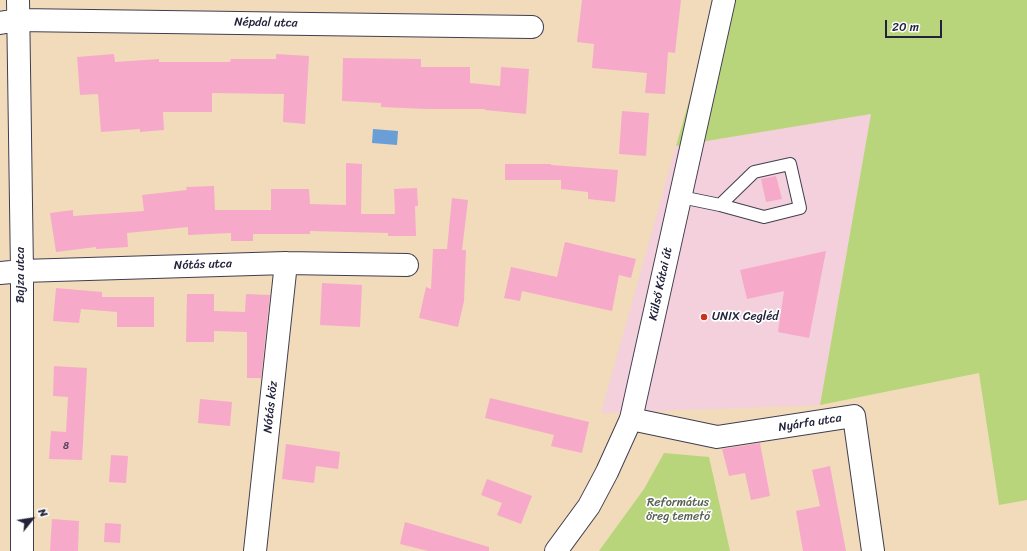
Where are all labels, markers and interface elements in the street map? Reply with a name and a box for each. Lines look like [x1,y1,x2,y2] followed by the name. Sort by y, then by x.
[887,12,944,38] scale bar
[234,15,298,31] street label: Népdal utca
[892,16,919,38] text: 20 m
[646,246,676,322] street label: Külső Kátai út
[14,247,28,303] street label: Bajza utca
[174,257,232,273] street label: Nótás utca
[712,310,779,324] place label: UNIX Cegléd
[699,312,709,322] marker: UNIX Cegléd
[261,380,281,434] street label: Nótás köz
[778,411,842,435] street label: Nyárfa utca
[63,440,69,452] house number: 8
[646,496,710,524] park label: Református öreg temető
[12,499,52,539] north arrow
[33,505,53,521] text: N

